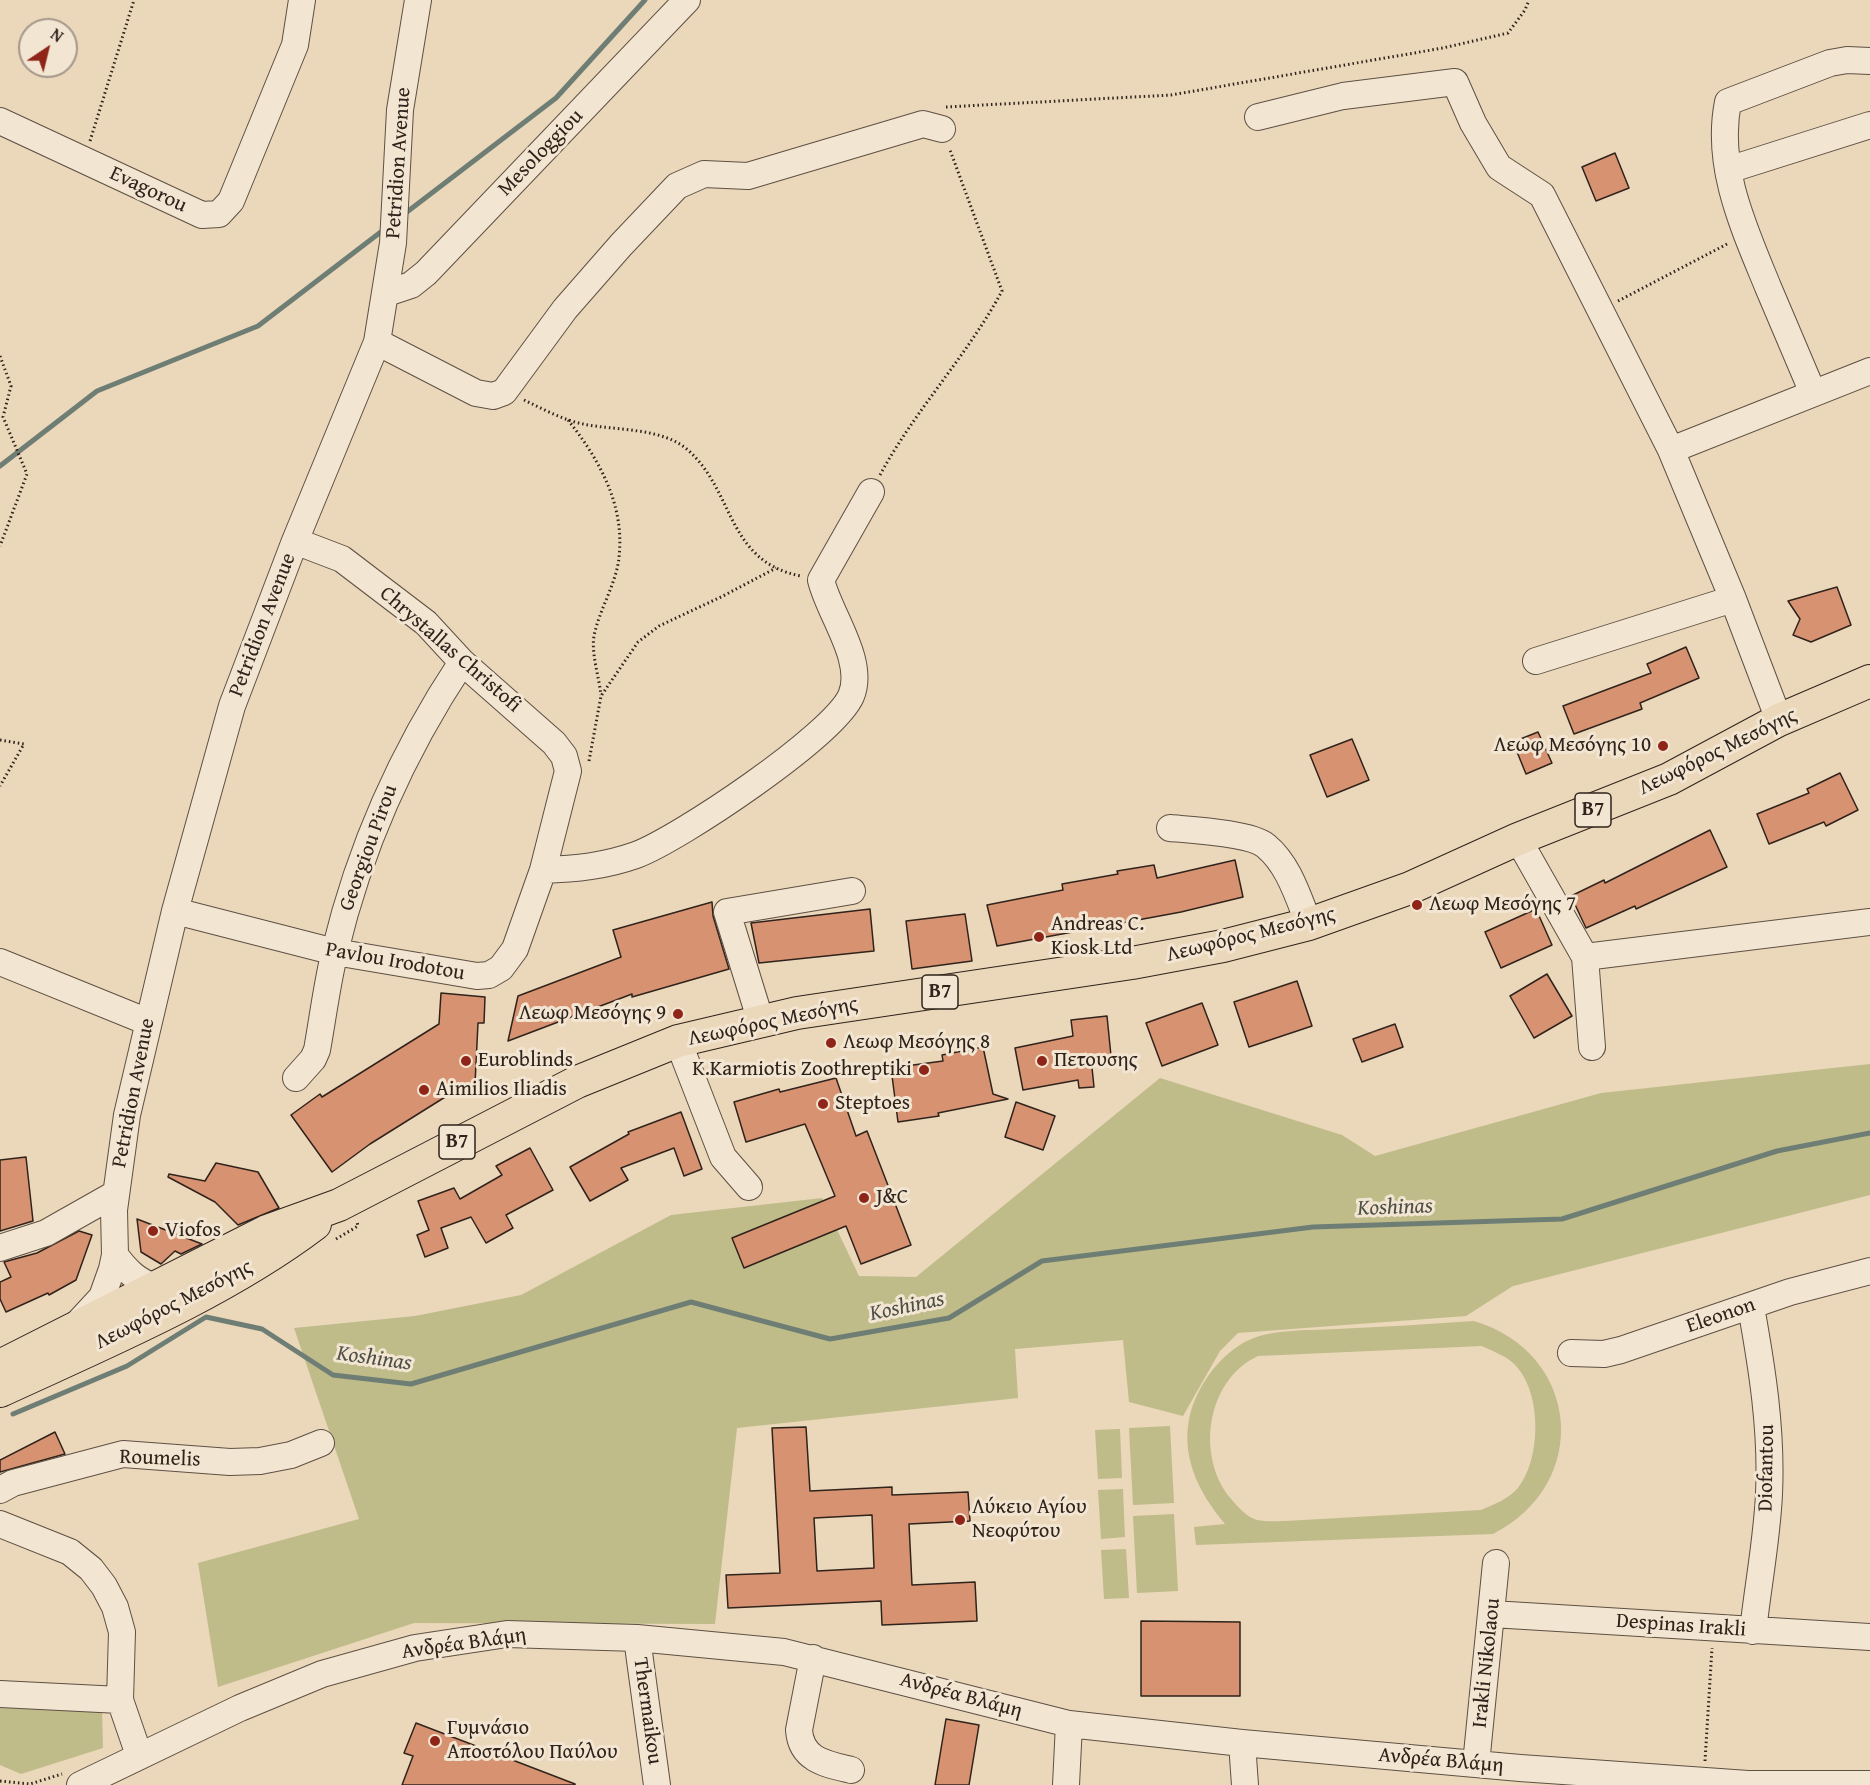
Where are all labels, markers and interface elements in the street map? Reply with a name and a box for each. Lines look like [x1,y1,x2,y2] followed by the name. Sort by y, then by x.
[18,18,78,78] north arrow
[46,22,68,48] text: N
[381,86,417,240] street label: Petridion Avenue
[493,104,589,202] street label: Mesologgiou
[105,161,191,219] street label: Evagorou
[224,550,302,700] street label: Petridion Avenue
[374,582,526,718] street label: Chrystallas Christofi
[1635,703,1801,801] street label: Λεωφόρος Μεσόγης
[1494,733,1651,759] place label: Λεωφ Μεσόγης 10
[1656,739,1670,753] marker: Λεωφ Μεσόγης 10
[335,782,403,914] street label: Georgiou Pirou
[1575,793,1611,827] road number: B7
[1429,892,1576,918] place label: Λεωφ Μεσόγης 7
[1410,898,1424,912] marker: Λεωφ Μεσόγης 7
[1164,902,1338,968] street label: Λεωφόρος Μεσόγης
[1051,912,1144,962] place label: Andreas C. Kiosk Ltd
[1032,930,1046,944] marker: Andreas C. Kiosk Ltd
[323,937,467,987] street label: Pavlou Irodotou
[922,975,958,1009] road number: B7
[686,992,860,1052] street label: Λεωφόρος Μεσόγης
[519,1001,666,1027] place label: Λεωφ Μεσόγης 9
[671,1007,685,1021] marker: Λεωφ Μεσόγης 9
[107,1016,161,1170] street label: Petridion Avenue
[843,1030,990,1056] place label: Λεωφ Μεσόγης 8
[824,1036,838,1050] marker: Λεωφ Μεσόγης 8
[478,1048,573,1074] place label: Euroblinds
[1054,1048,1138,1074] place label: Πετουσης
[459,1054,473,1068] marker: Euroblinds
[1035,1054,1049,1068] marker: Πετουσης
[692,1057,912,1083] place label: K.Karmiotis Zoothreptiki
[917,1063,931,1077] marker: K.Karmiotis Zoothreptiki
[436,1077,567,1103] place label: Aimilios Iliadis
[417,1083,431,1097] marker: Aimilios Iliadis
[835,1091,910,1117] place label: Steptoes
[816,1097,830,1111] marker: Steptoes
[439,1125,475,1159] road number: B7
[876,1185,908,1211] place label: J&C
[857,1191,871,1205] marker: J&C
[1357,1193,1433,1223] water label: Koshinas
[165,1218,221,1244] place label: Viofos
[146,1224,160,1238] marker: Viofos
[91,1255,257,1355] street label: Λεωφόρος Μεσόγης
[867,1286,947,1328] water label: Koshinas
[1683,1292,1759,1340] street label: Eleonon
[335,1341,413,1377] water label: Koshinas
[1754,1424,1780,1512] street label: Diofantou
[119,1445,201,1473] street label: Roumelis
[972,1495,1087,1545] place label: Λύκειο Αγίου Νεοφύτου
[953,1513,967,1527] marker: Λύκειο Αγίου Νεοφύτου
[1468,1597,1506,1729] street label: Irakli Nikolaou
[1615,1609,1747,1643] street label: Despinas Irakli
[400,1623,528,1665] street label: Ανδρέα Βλάμη
[627,1656,667,1766] street label: Thermaikou
[897,1668,1025,1724] street label: Ανδρέα Βλάμη
[447,1716,618,1766] place label: Γυμνάσιο Αποστόλου Παύλου
[428,1734,442,1748] marker: Γυμνάσιο Αποστόλου Παύλου
[1377,1743,1505,1779] street label: Ανδρέα Βλάμη

